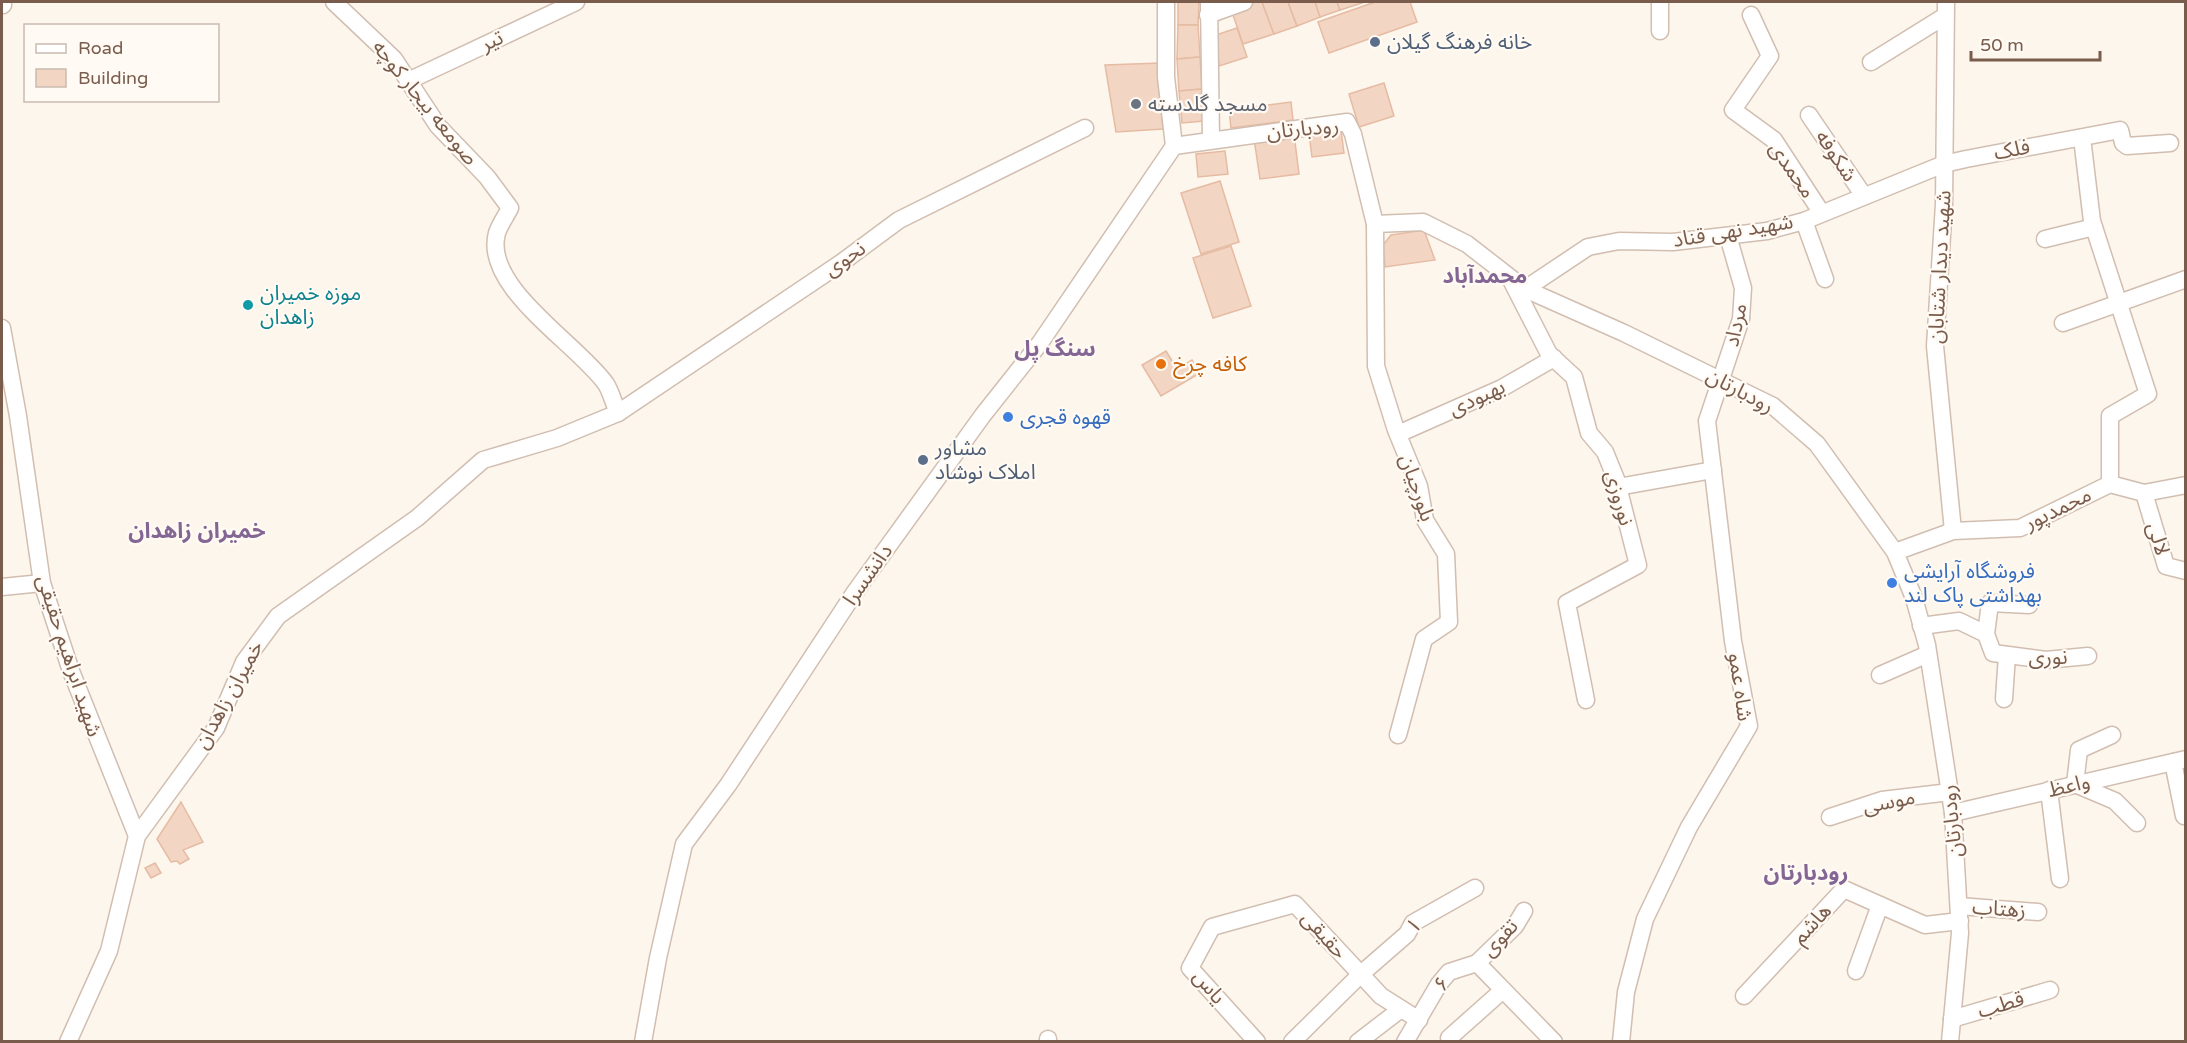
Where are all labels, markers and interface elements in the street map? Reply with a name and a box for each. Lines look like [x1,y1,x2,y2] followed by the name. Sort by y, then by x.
[24,24,219,102] legend
[1971,24,2100,62] scale bar
[476,25,508,58] street label: تیر
[1387,30,1532,55] place label: خانه فرهنگ گیلان
[1980,34,2024,56] text: 50 m
[367,35,483,171] street label: صومعه بیجار کوچه
[1368,35,1382,49] marker: خانه فرهنگ گیلان
[78,37,123,59] text: Road
[78,67,148,89] text: Building
[1148,92,1268,117] place label: مسجد گلدسته
[1129,97,1143,111] marker: مسجد گلدسته
[1266,113,1340,145] street label: رودبارتان
[1810,126,1862,186] street label: شکوفه
[1992,134,2032,166] street label: فلک
[1764,137,1820,203] street label: محمدی
[1923,190,1957,344] street label: شهید دیدار شتابان
[1671,209,1795,253] street label: شهید نهی قناد
[819,236,871,282] street label: نحوی
[1443,263,1527,289] district label: محمدآباد
[260,281,361,330] place label: موزه خمیران زاهدان
[241,298,255,312] marker: موزه خمیران زاهدان
[1719,301,1753,349] street label: مرداد
[1014,336,1096,363] district label: سنگ پل
[1173,352,1247,379] place label: کافه چرخ
[1154,357,1168,371] marker: کافه چرخ
[1702,363,1778,419] street label: رودبارتان
[1445,374,1509,422] street label: بهبودی
[1020,405,1111,430] place label: قهوه قجری
[1001,410,1015,424] marker: قهوه قجری
[934,436,1036,485] place label: مشاور املاک نوشاد
[1394,451,1440,525] street label: بلورچیان
[916,453,930,467] marker: مشاور املاک نوشاد
[1599,467,1639,529] street label: نوروزی
[2019,482,2096,537] street label: محمدپور
[128,518,266,544] district label: خمیران زاهدان
[2141,519,2175,559] street label: لالی
[838,540,898,610] street label: دانشسرا
[1904,559,2042,608] place label: فروشگاه آرایشی بهداشتی پاک لند
[29,572,107,741] street label: شهید ابراهیم حقیقی
[1885,576,1899,590] marker: فروشگاه آرایشی بهداشتی پاک لند
[189,637,269,753] street label: خمیران زاهدان
[2028,645,2068,670] street label: نوری
[1723,651,1757,723] street label: شاه عمو
[2046,769,2092,803] street label: واعظ
[1936,784,1968,858] street label: رودبارتان
[1861,785,1917,819] street label: موسی
[1764,860,1848,886] district label: رودبارتان
[1971,895,2027,923] street label: زهتاب
[1787,898,1838,951] street label: هاشم
[1296,906,1352,964] street label: حقیقی
[1401,913,1427,939] street label: ۱
[1476,914,1524,962] street label: تقوی
[1187,964,1231,1010] street label: یاس
[1428,972,1456,996] street label: ۶
[1975,986,2027,1024] street label: قطب

